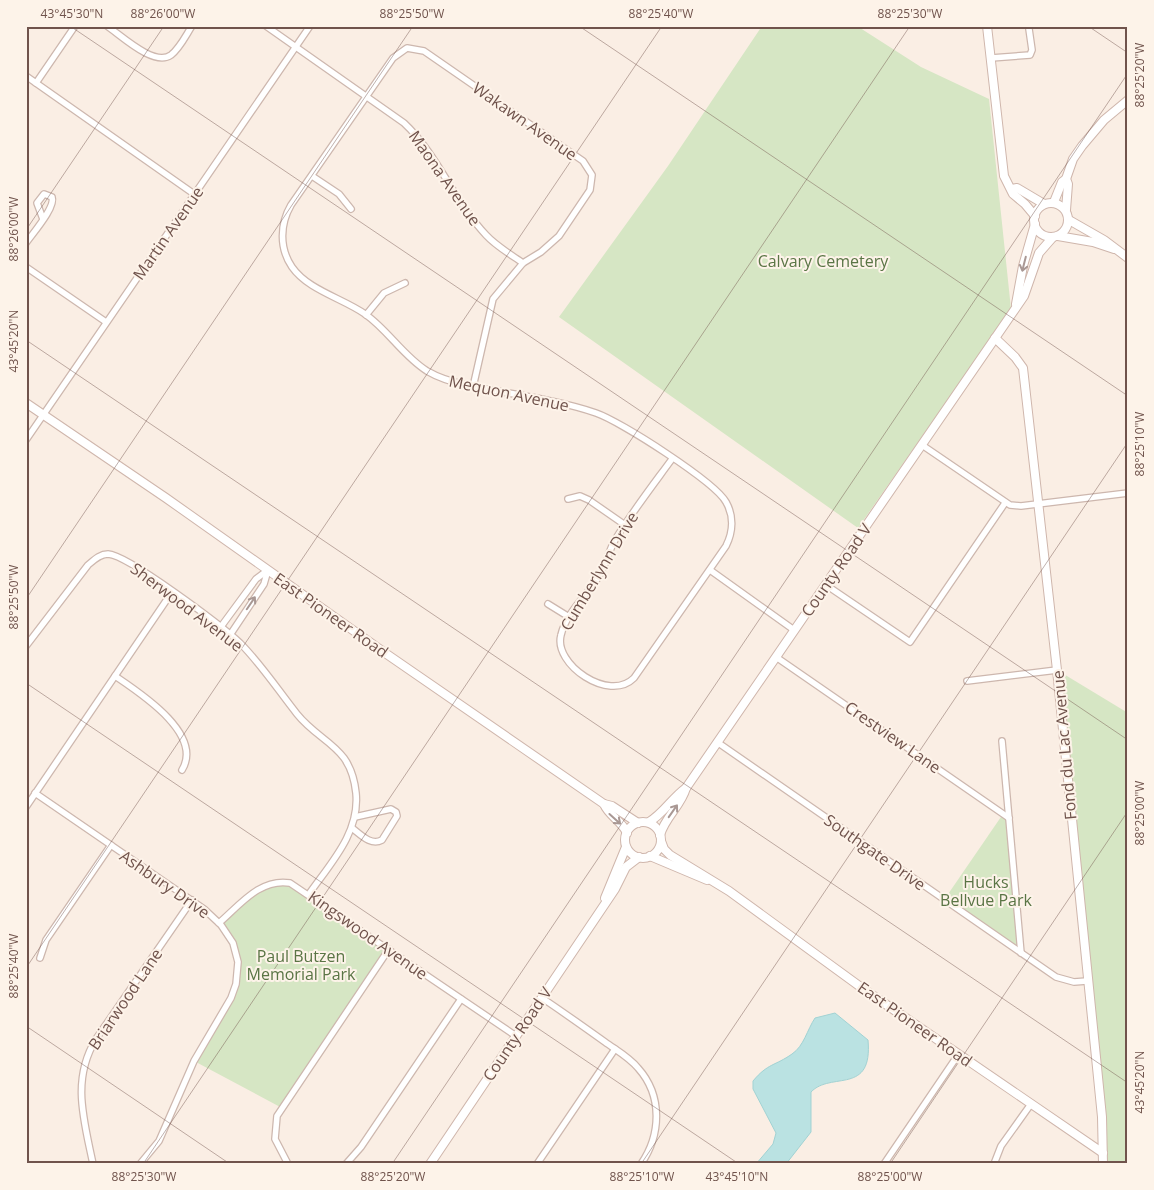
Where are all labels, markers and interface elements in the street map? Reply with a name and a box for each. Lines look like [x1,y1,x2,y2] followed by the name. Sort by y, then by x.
[41,5,103,22] text: 43°45'30"N
[131,5,195,22] text: 88°26'00"W
[380,5,444,22] text: 88°25'50"W
[629,5,693,22] text: 88°25'40"W
[878,5,942,22] text: 88°25'30"W
[1131,43,1148,107] text: 88°25'20"W
[468,77,582,165] street label: Wakawn Avenue
[404,126,486,230] street label: Maona Avenue
[128,182,208,284] street label: Martin Avenue
[5,197,22,261] text: 88°26'00"W
[758,250,889,272] park label: Calvary Cemetery
[1019,256,1028,272] one-way arrow
[5,310,22,372] text: 43°45'20"N
[447,370,571,416] street label: Mequon Avenue
[1131,412,1148,476] text: 88°25'10"W
[555,507,643,635] street label: Cumberlynn Drive
[796,519,877,621] street label: County Road V
[126,557,248,657] street label: Sherwood Avenue
[5,565,22,629] text: 88°25'50"W
[269,567,393,663] street label: East Pioneer Road
[246,597,256,611] one-way arrow
[1046,669,1082,821] street label: Fond du Lac Avenue
[841,696,945,778] street label: Crestview Lane
[1131,781,1148,845] text: 88°25'00"W
[668,805,678,819] one-way arrow
[820,809,930,895] street label: Southgate Drive
[609,813,622,825] one-way arrow
[116,845,214,923] street label: Ashbury Drive
[940,871,1032,911] park label: Hucks Bellvue Park
[304,885,432,985] street label: Kingswood Avenue
[5,934,22,998] text: 88°25'40"W
[83,944,167,1054] street label: Briarwood Lane
[247,945,356,985] park label: Paul Butzen Memorial Park
[853,976,977,1072] street label: East Pioneer Road
[477,982,557,1085] street label: County Road V
[1131,1051,1148,1113] text: 43°45'20"N
[112,1168,176,1185] text: 88°25'30"W
[361,1168,425,1185] text: 88°25'20"W
[610,1168,674,1185] text: 88°25'10"W
[706,1168,768,1185] text: 43°45'10"N
[858,1168,922,1185] text: 88°25'00"W

